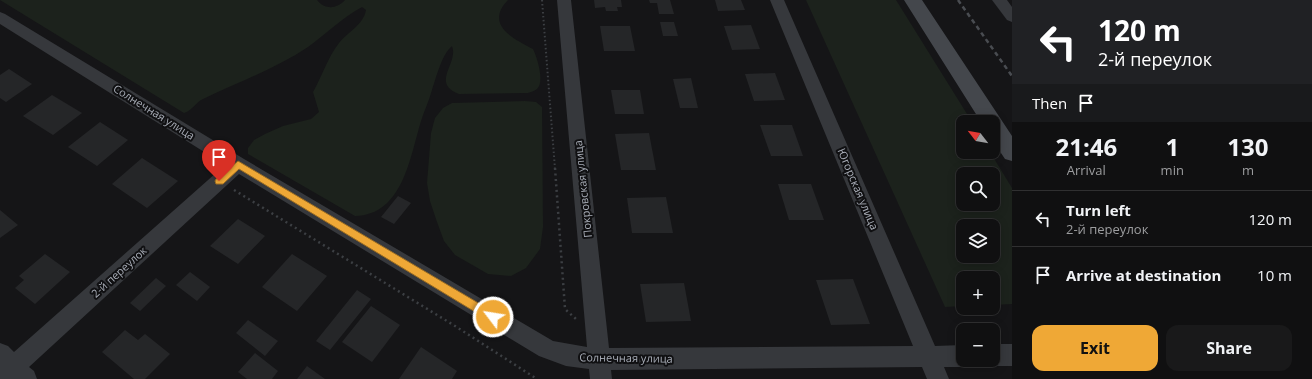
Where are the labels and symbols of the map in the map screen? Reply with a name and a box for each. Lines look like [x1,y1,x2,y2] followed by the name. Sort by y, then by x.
[111,80,198,143] street label: Солнечная улица
[956,115,1000,159] north arrow
[202,140,236,181] pin
[570,140,595,238] street label: Покровская улица
[834,146,882,232] street label: Югорская улица
[88,243,150,301] street label: 2-й переулок
[472,296,514,338] position arrow
[579,349,673,366] street label: Солнечная улица

